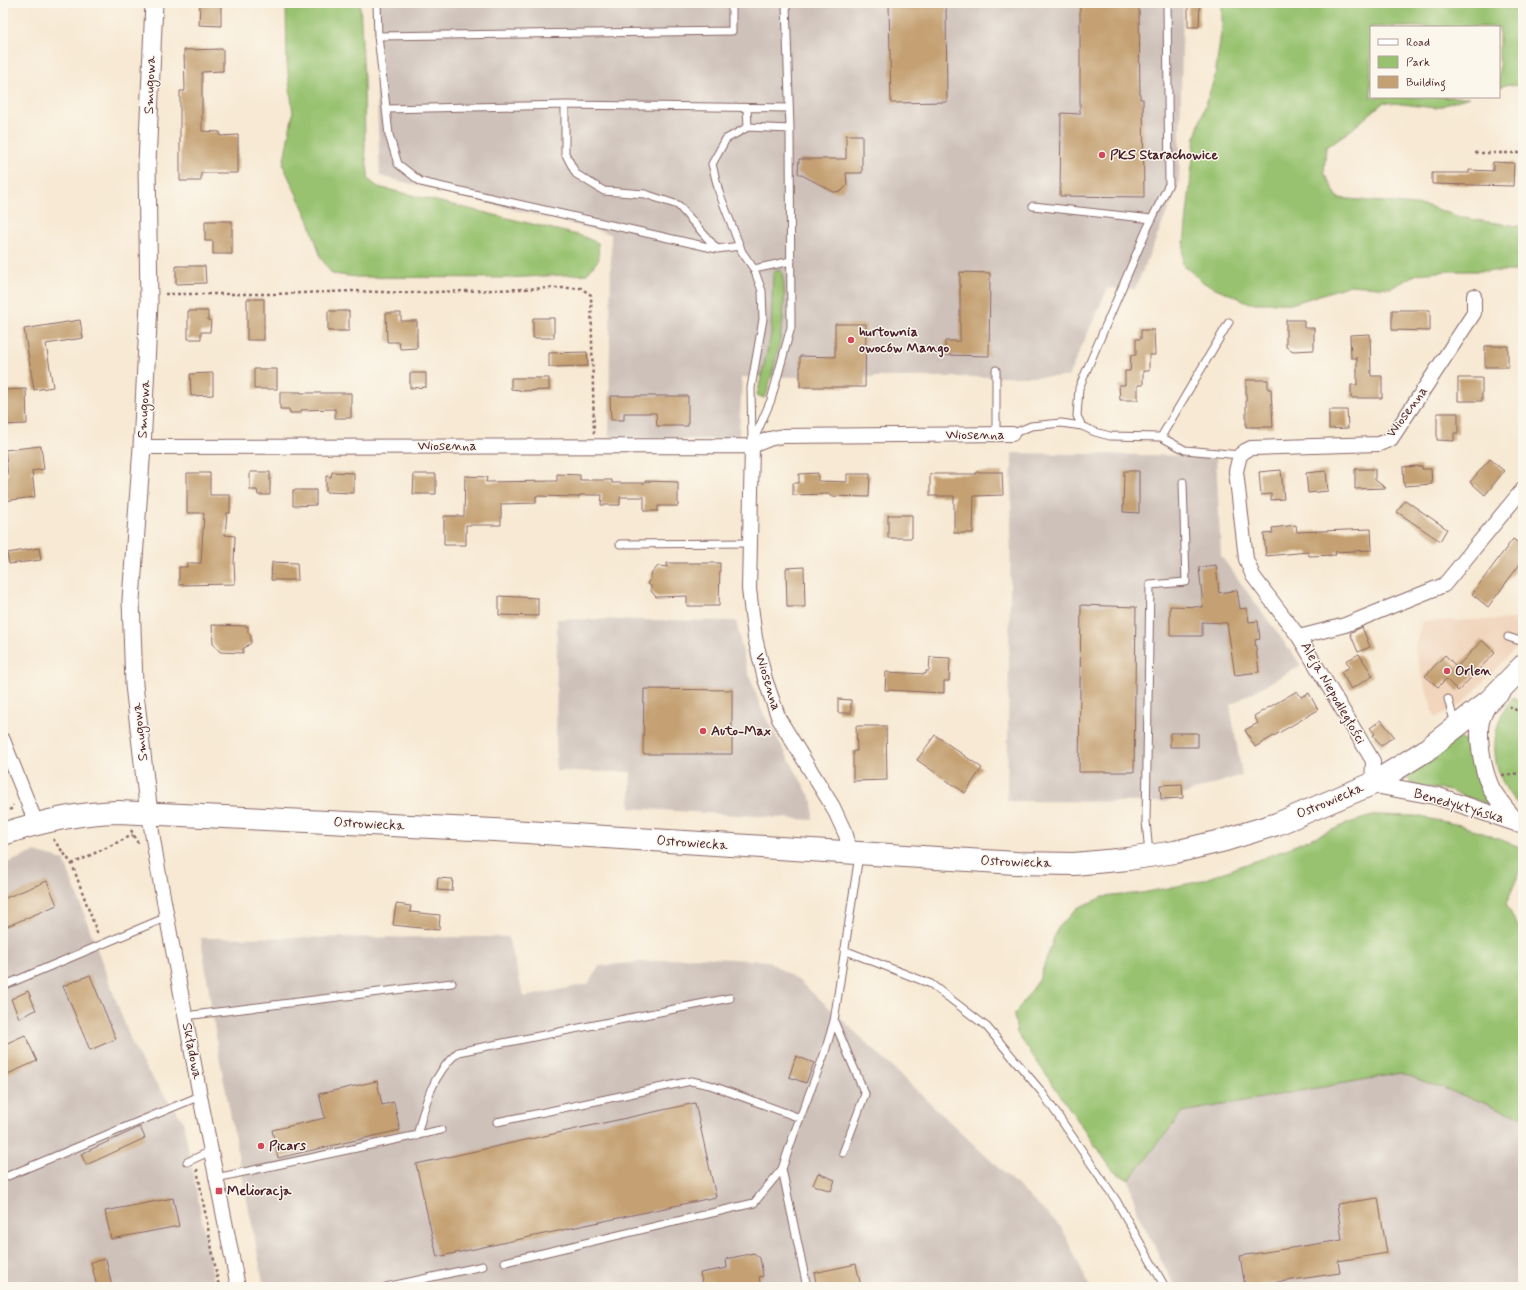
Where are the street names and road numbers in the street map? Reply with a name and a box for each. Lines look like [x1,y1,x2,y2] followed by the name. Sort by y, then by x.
[140,55,161,115] street label: Smugowa
[133,379,156,439] street label: Smugowa
[1382,383,1432,441] street label: Wiosenna
[945,426,1005,444] street label: Wiosenna
[417,437,477,455] street label: Wiosenna
[1296,639,1370,747] street label: Aleja Niepodległości
[751,651,785,713] street label: Wiosenna
[127,701,153,762] street label: Smugowa
[1294,779,1367,823] street label: Ostrowiecka
[1412,784,1506,828] street label: Benedyktyńska
[333,813,406,835] street label: Ostrowiecka
[656,832,729,855] street label: Ostrowiecka
[980,852,1053,872] street label: Ostrowiecka
[178,1021,206,1081] street label: Składowa

